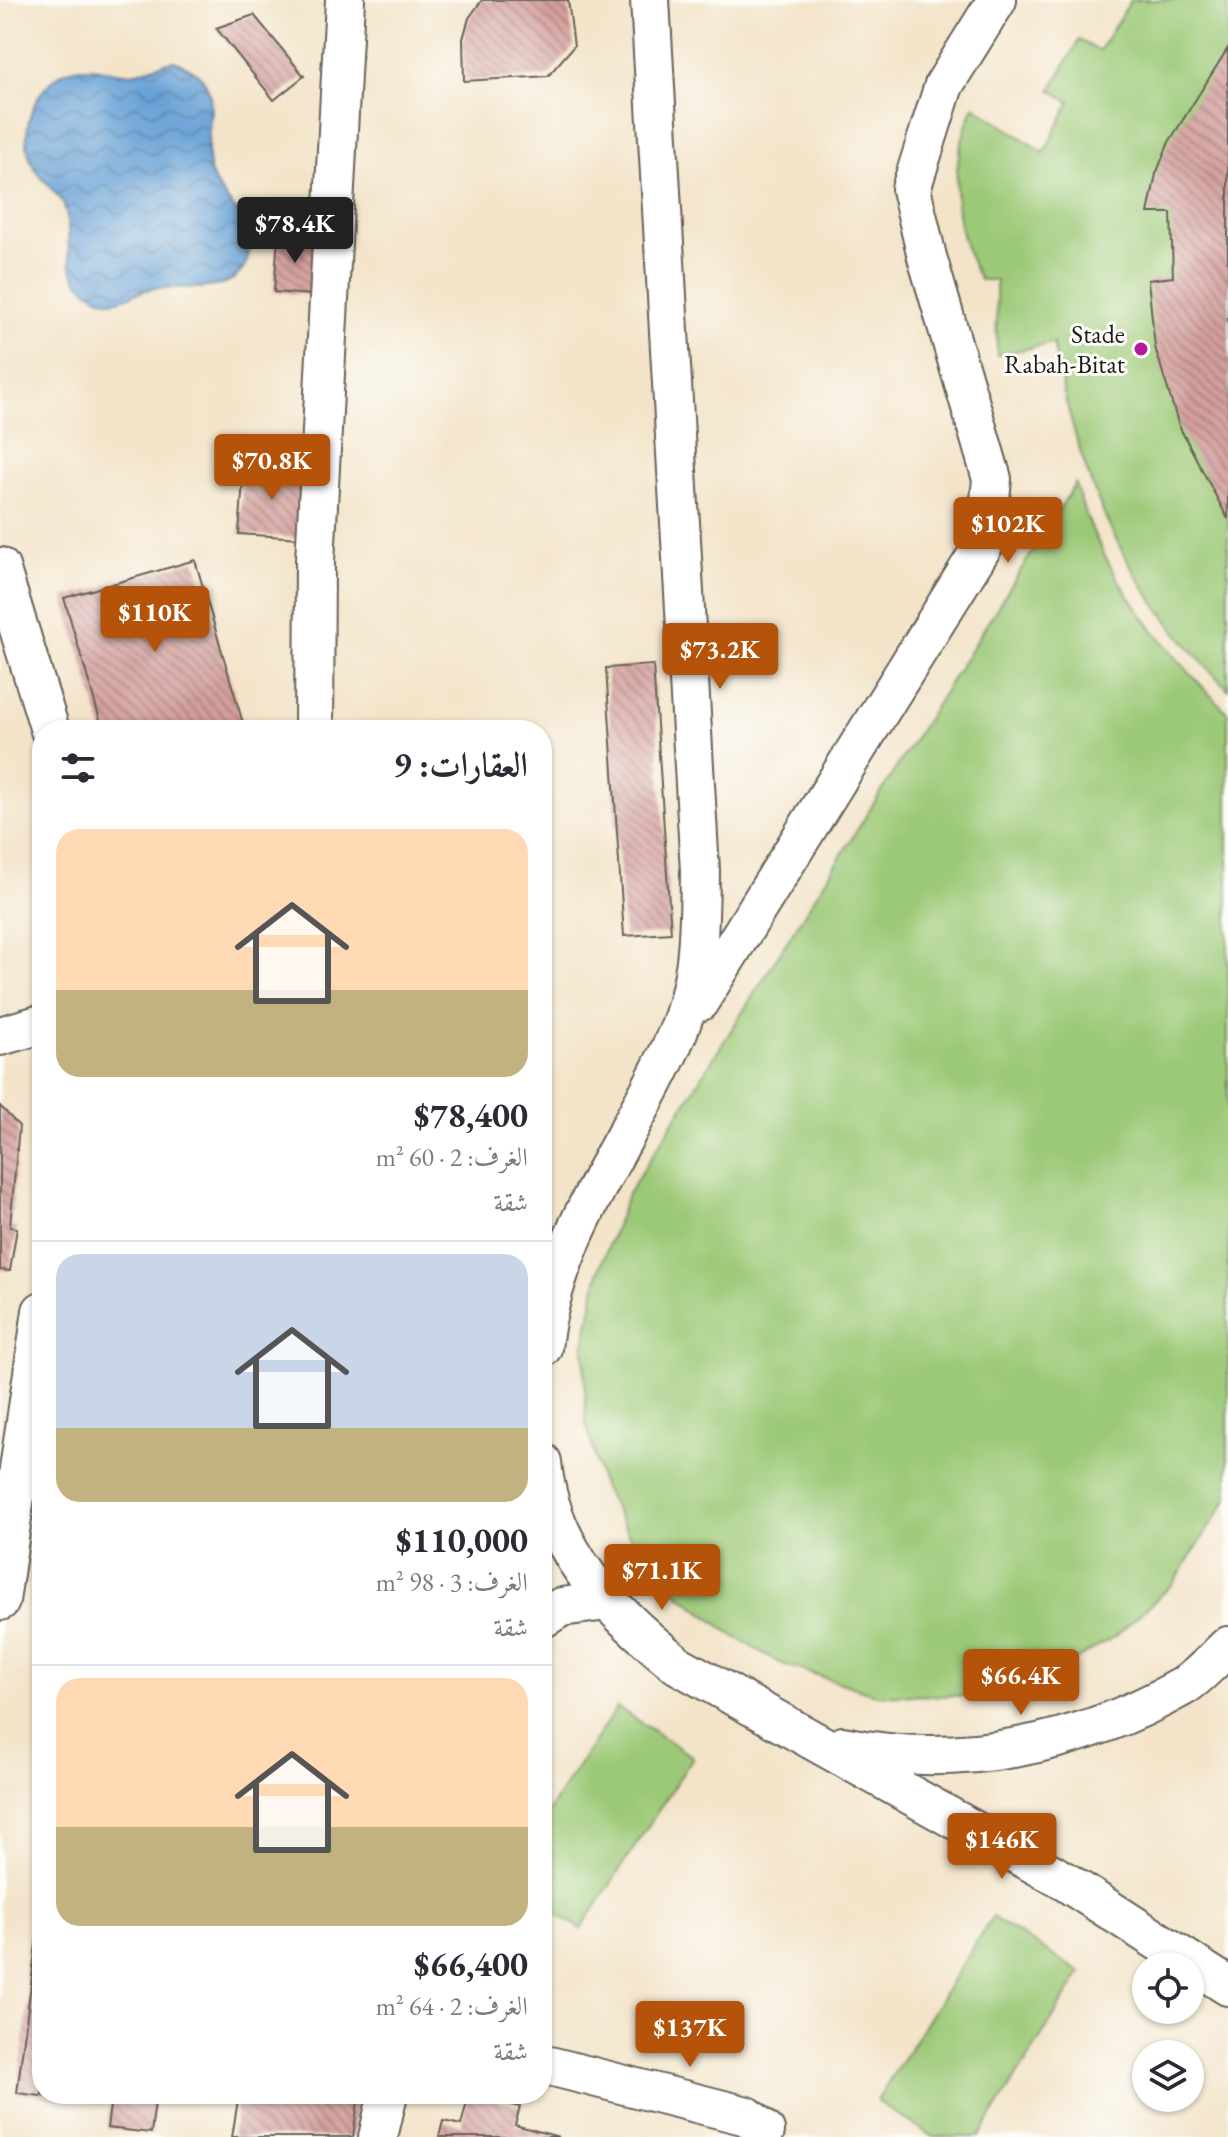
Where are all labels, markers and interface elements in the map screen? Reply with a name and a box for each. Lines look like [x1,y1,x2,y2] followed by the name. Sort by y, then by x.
[230,197,360,265] pin: $78.4K
[255,206,335,240] text: $78.4K
[1004,317,1125,381] place label: Stade Rabah-Bitat
[1132,340,1150,358] marker: Stade Rabah-Bitat
[207,434,337,502] pin: $70.8K
[232,443,312,477] text: $70.8K
[952,497,1064,565] pin: $102K
[971,506,1045,540] text: $102K
[99,586,211,654] pin: $110K
[118,595,192,629] text: $110K
[655,623,785,691] pin: $73.2K
[680,632,760,666] text: $73.2K
[394,742,528,786] text: العقارات: 9
[56,746,100,790] icon: filters
[220,881,364,1025] icon: home
[414,1093,528,1137] text: $78,400
[376,1140,528,1174] text: الغرف: 2 · 60 m²
[494,1185,528,1219] text: شقة
[220,1306,364,1450] icon: home
[396,1518,528,1562] text: $110,000
[597,1544,727,1612] pin: $71.1K
[622,1553,702,1587] text: $71.1K
[376,1565,528,1599] text: الغرف: 3 · 98 m²
[494,1610,528,1644] text: شقة
[956,1649,1086,1717] pin: $66.4K
[981,1658,1061,1692] text: $66.4K
[220,1730,364,1874] icon: home
[946,1813,1058,1881] pin: $146K
[965,1822,1039,1856] text: $146K
[414,1942,528,1986] text: $66,400
[1132,1952,1204,2112] map controls
[1132,1952,1204,2024] button: locate
[376,1989,528,2023] text: الغرف: 2 · 64 m²
[634,2001,746,2069] pin: $137K
[653,2010,727,2044] text: $137K
[494,2034,528,2068] text: شقة
[1132,2040,1204,2112] button: layers

